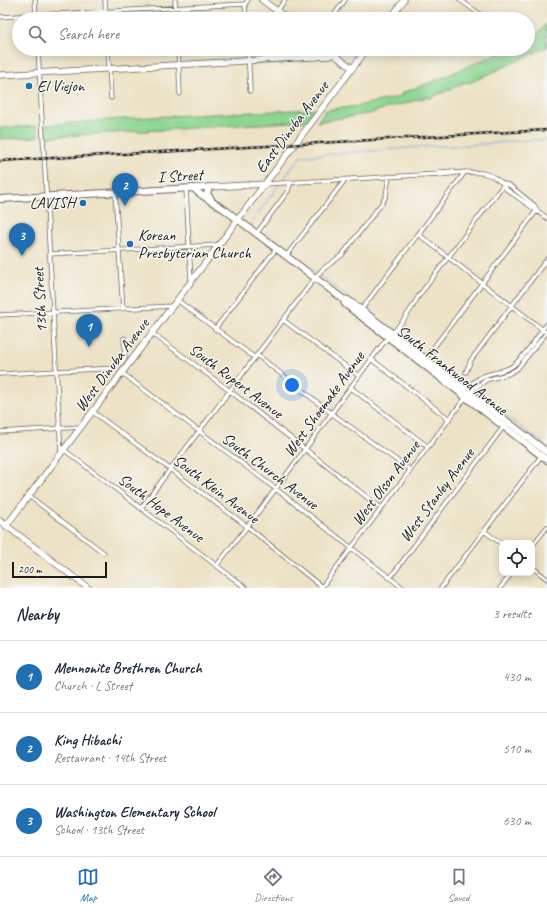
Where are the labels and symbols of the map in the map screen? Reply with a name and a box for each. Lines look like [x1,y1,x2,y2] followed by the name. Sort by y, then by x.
[37,76,85,96] place label: El Viejon
[251,76,334,177] street label: East Dinuba Avenue
[24,81,34,91] marker: El Viejon
[157,165,206,187] street label: I Street
[112,173,138,206] pin: 2
[30,193,78,213] place label: LAVISH
[78,198,88,208] marker: LAVISH
[9,223,35,256] pin: 3
[138,225,252,263] place label: Korean Presbyterian Church
[125,239,135,249] marker: Korean Presbyterian Church
[28,265,52,333] street label: 13th Street
[70,313,155,415] street label: West Dinuba Avenue
[76,314,102,347] pin: 1
[393,321,513,420] street label: South Frankwood Avenue
[185,339,288,424] street label: South Rupert Avenue
[279,346,370,460] street label: West Shoemake Avenue
[282,375,302,395] your location
[218,428,324,515] street label: South Church Avenue
[348,435,426,529] street label: West Olson Avenue
[395,443,480,546] street label: West Stanley Avenue
[169,450,264,529] street label: South Klein Avenue
[114,469,209,548] street label: South Hope Avenue
[12,560,107,579] scale bar

